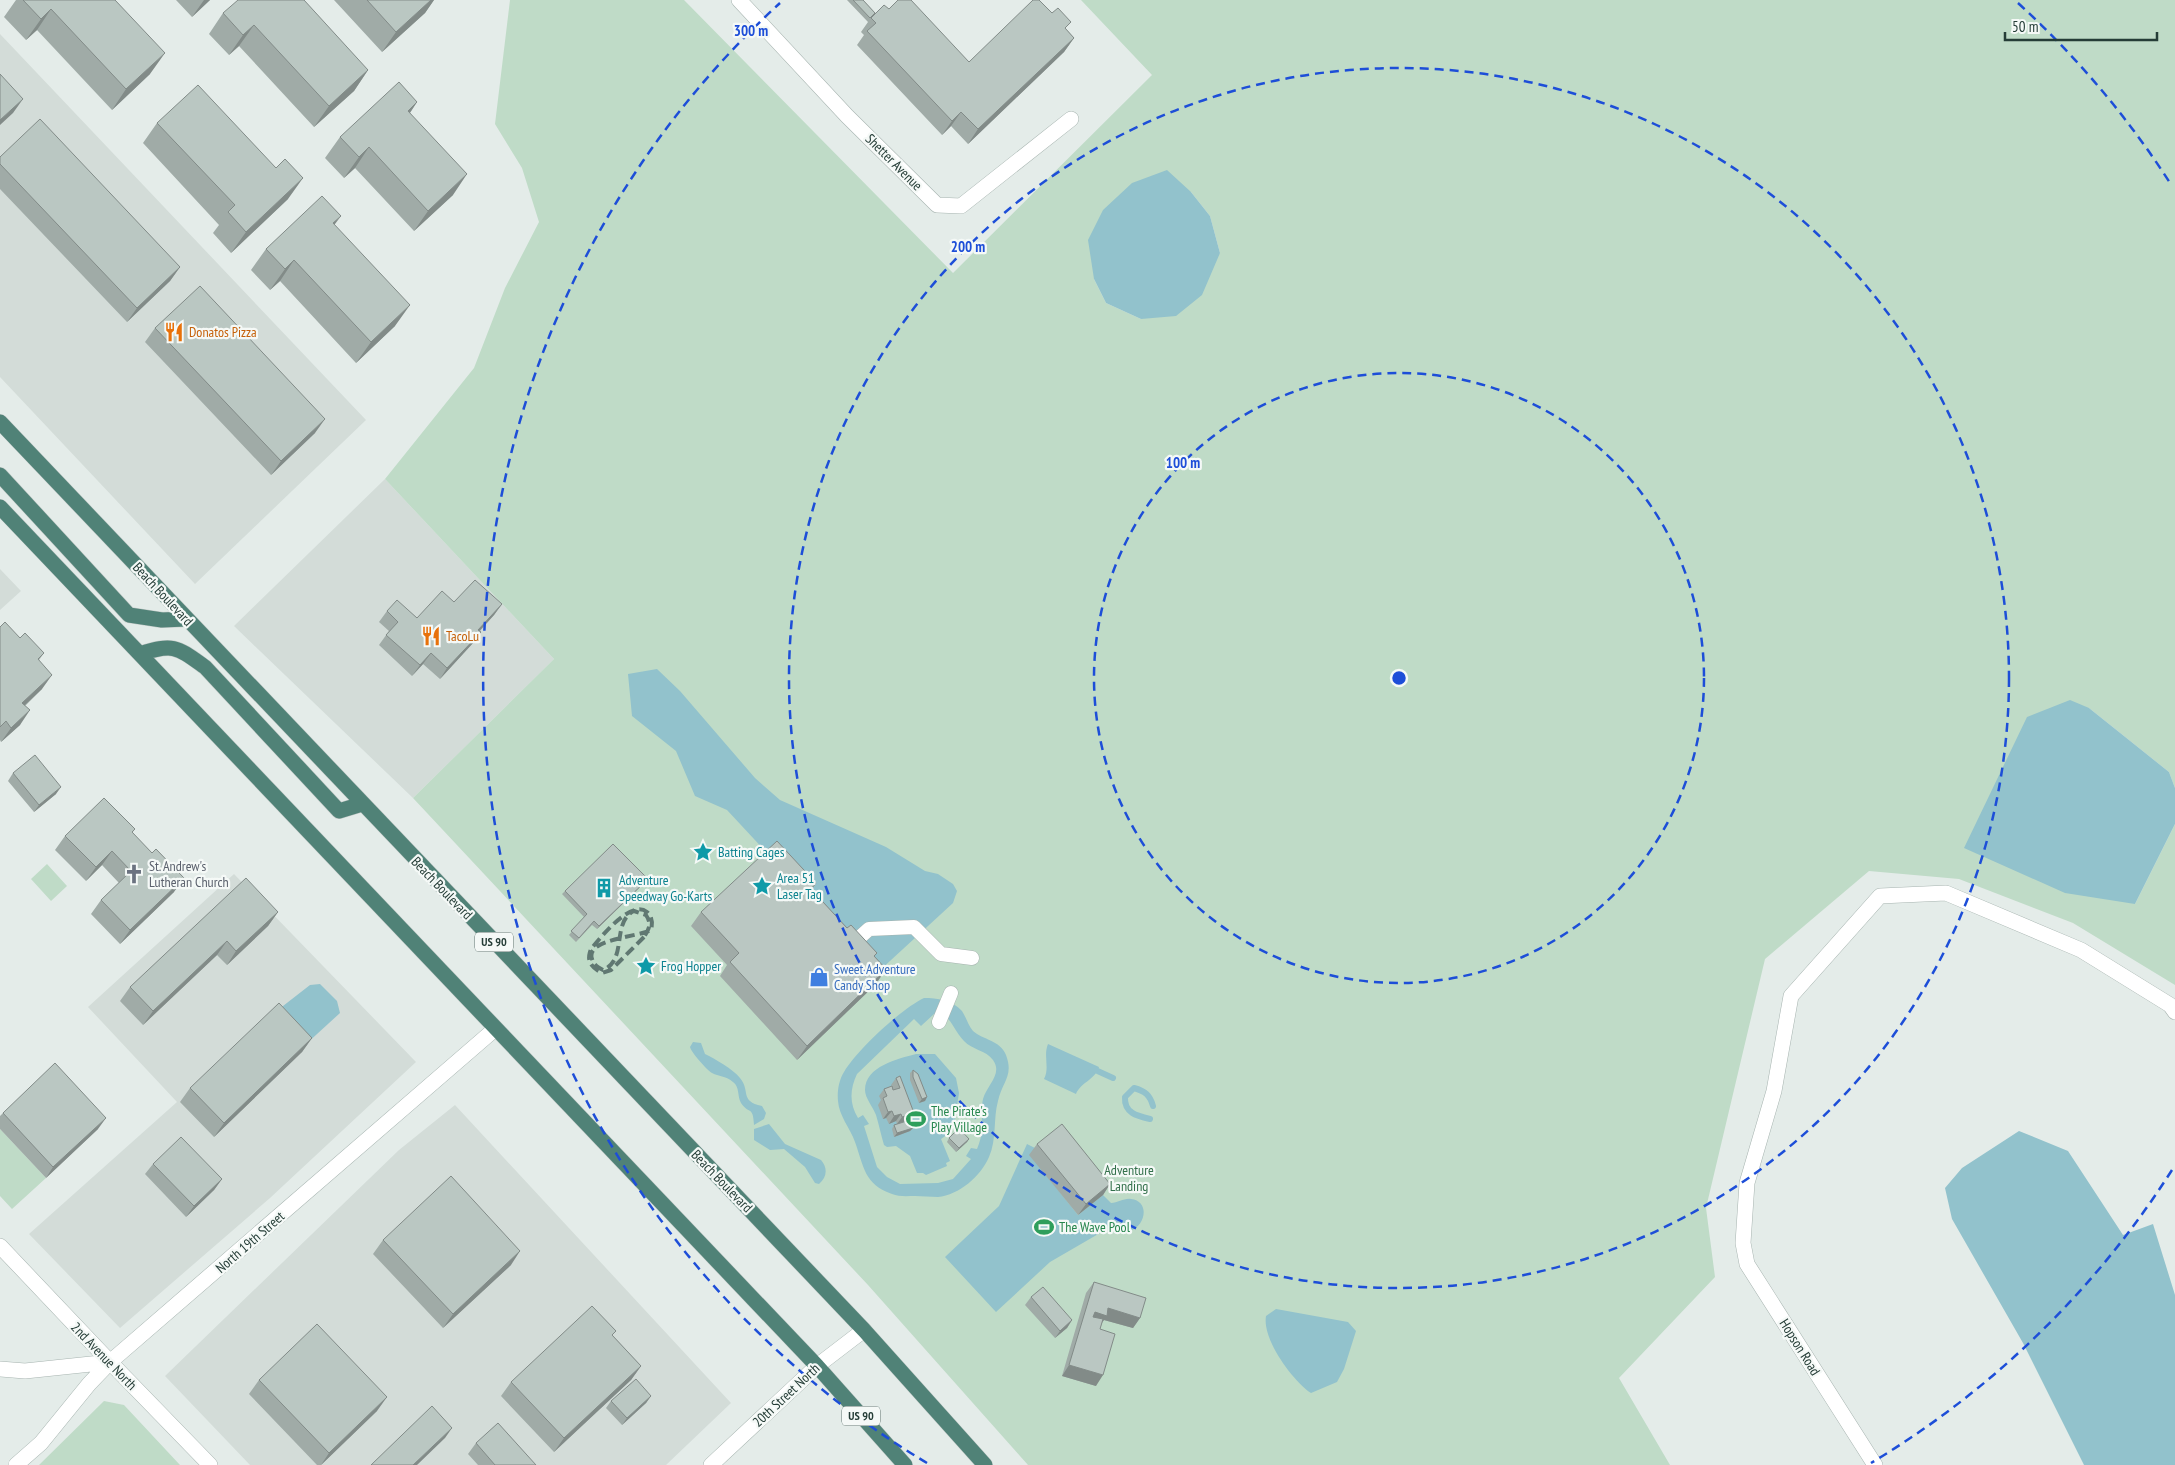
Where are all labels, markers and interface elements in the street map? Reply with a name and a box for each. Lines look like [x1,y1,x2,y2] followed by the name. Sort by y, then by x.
[2005,10,2158,42] scale bar
[2012,17,2038,36] text: 50 m
[734,21,768,40] text: 300 m
[862,130,926,194] street label: Shetter Avenue
[951,237,985,256] text: 200 m
[163,321,185,343] restaurant icon: Donatos Pizza
[189,323,257,341] place label: Donatos Pizza
[1166,453,1200,472] text: 100 m
[129,558,197,630] street label: Beach Boulevard
[420,625,442,647] restaurant icon: TacoLu
[446,627,479,645] place label: TacoLu
[1390,669,1408,687] centre of rings
[692,841,714,863] place icon: Batting Cages
[718,843,785,861] place label: Batting Cages
[408,853,476,923] street label: Beach Boulevard
[149,857,229,891] place label: St. Andrew's Lutheran Church
[123,863,145,885] church icon: St. Andrew's Lutheran Church
[777,869,822,903] place label: Area 51 Laser Tag
[619,871,713,905] place label: Adventure Speedway Go-Karts
[751,875,773,897] place icon: Area 51 Laser Tag
[593,877,615,899] building icon: Adventure Speedway Go-Karts
[475,932,513,952] road number: US 90
[635,955,657,977] place icon: Frog Hopper
[661,957,721,975] place label: Frog Hopper
[834,960,916,994] place label: Sweet Adventure Candy Shop
[808,966,830,988] shop icon: Sweet Adventure Candy Shop
[931,1102,987,1136] place label: The Pirate's Play Village
[905,1108,927,1130] sports icon: The Pirate's Play Village
[688,1146,756,1216] street label: Beach Boulevard
[1104,1161,1154,1195] park label: Adventure Landing
[212,1207,288,1277] street label: North 19th Street
[1033,1216,1055,1238] sports icon: The Wave Pool
[1059,1218,1131,1236] place label: The Wave Pool
[1776,1315,1824,1379] street label: Hopson Road
[67,1318,141,1394] street label: 2nd Avenue North
[749,1359,823,1431] street label: 20th Street North
[842,1406,880,1425] road number: US 90

